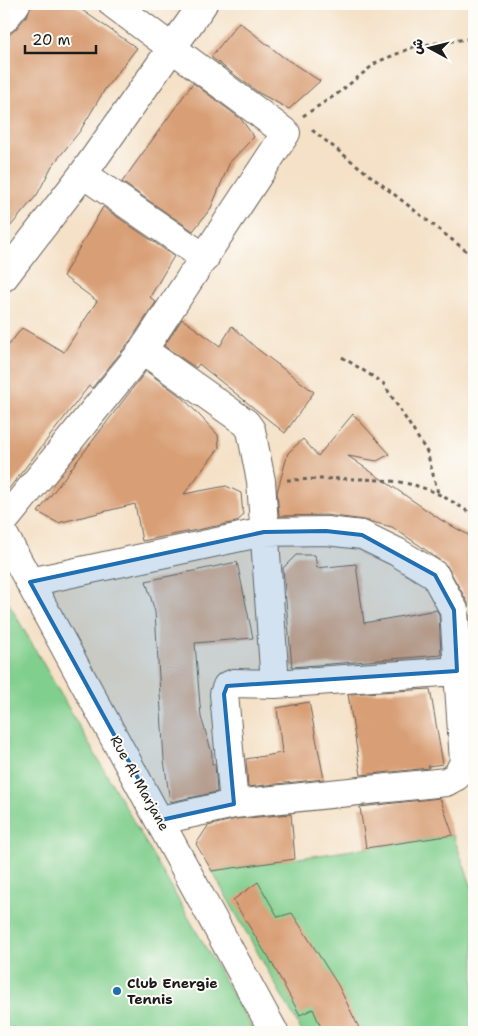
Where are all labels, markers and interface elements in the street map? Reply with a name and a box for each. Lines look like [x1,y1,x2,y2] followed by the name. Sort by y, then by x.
[25,22,96,54] scale bar
[406,22,456,72] north arrow
[32,30,71,50] text: 20 m
[407,38,427,55] text: ش
[106,732,174,834] street label: Rue Al Marjane
[127,974,218,1008] place label: Club Energie Tennis
[111,985,123,997] marker: Club Energie Tennis

